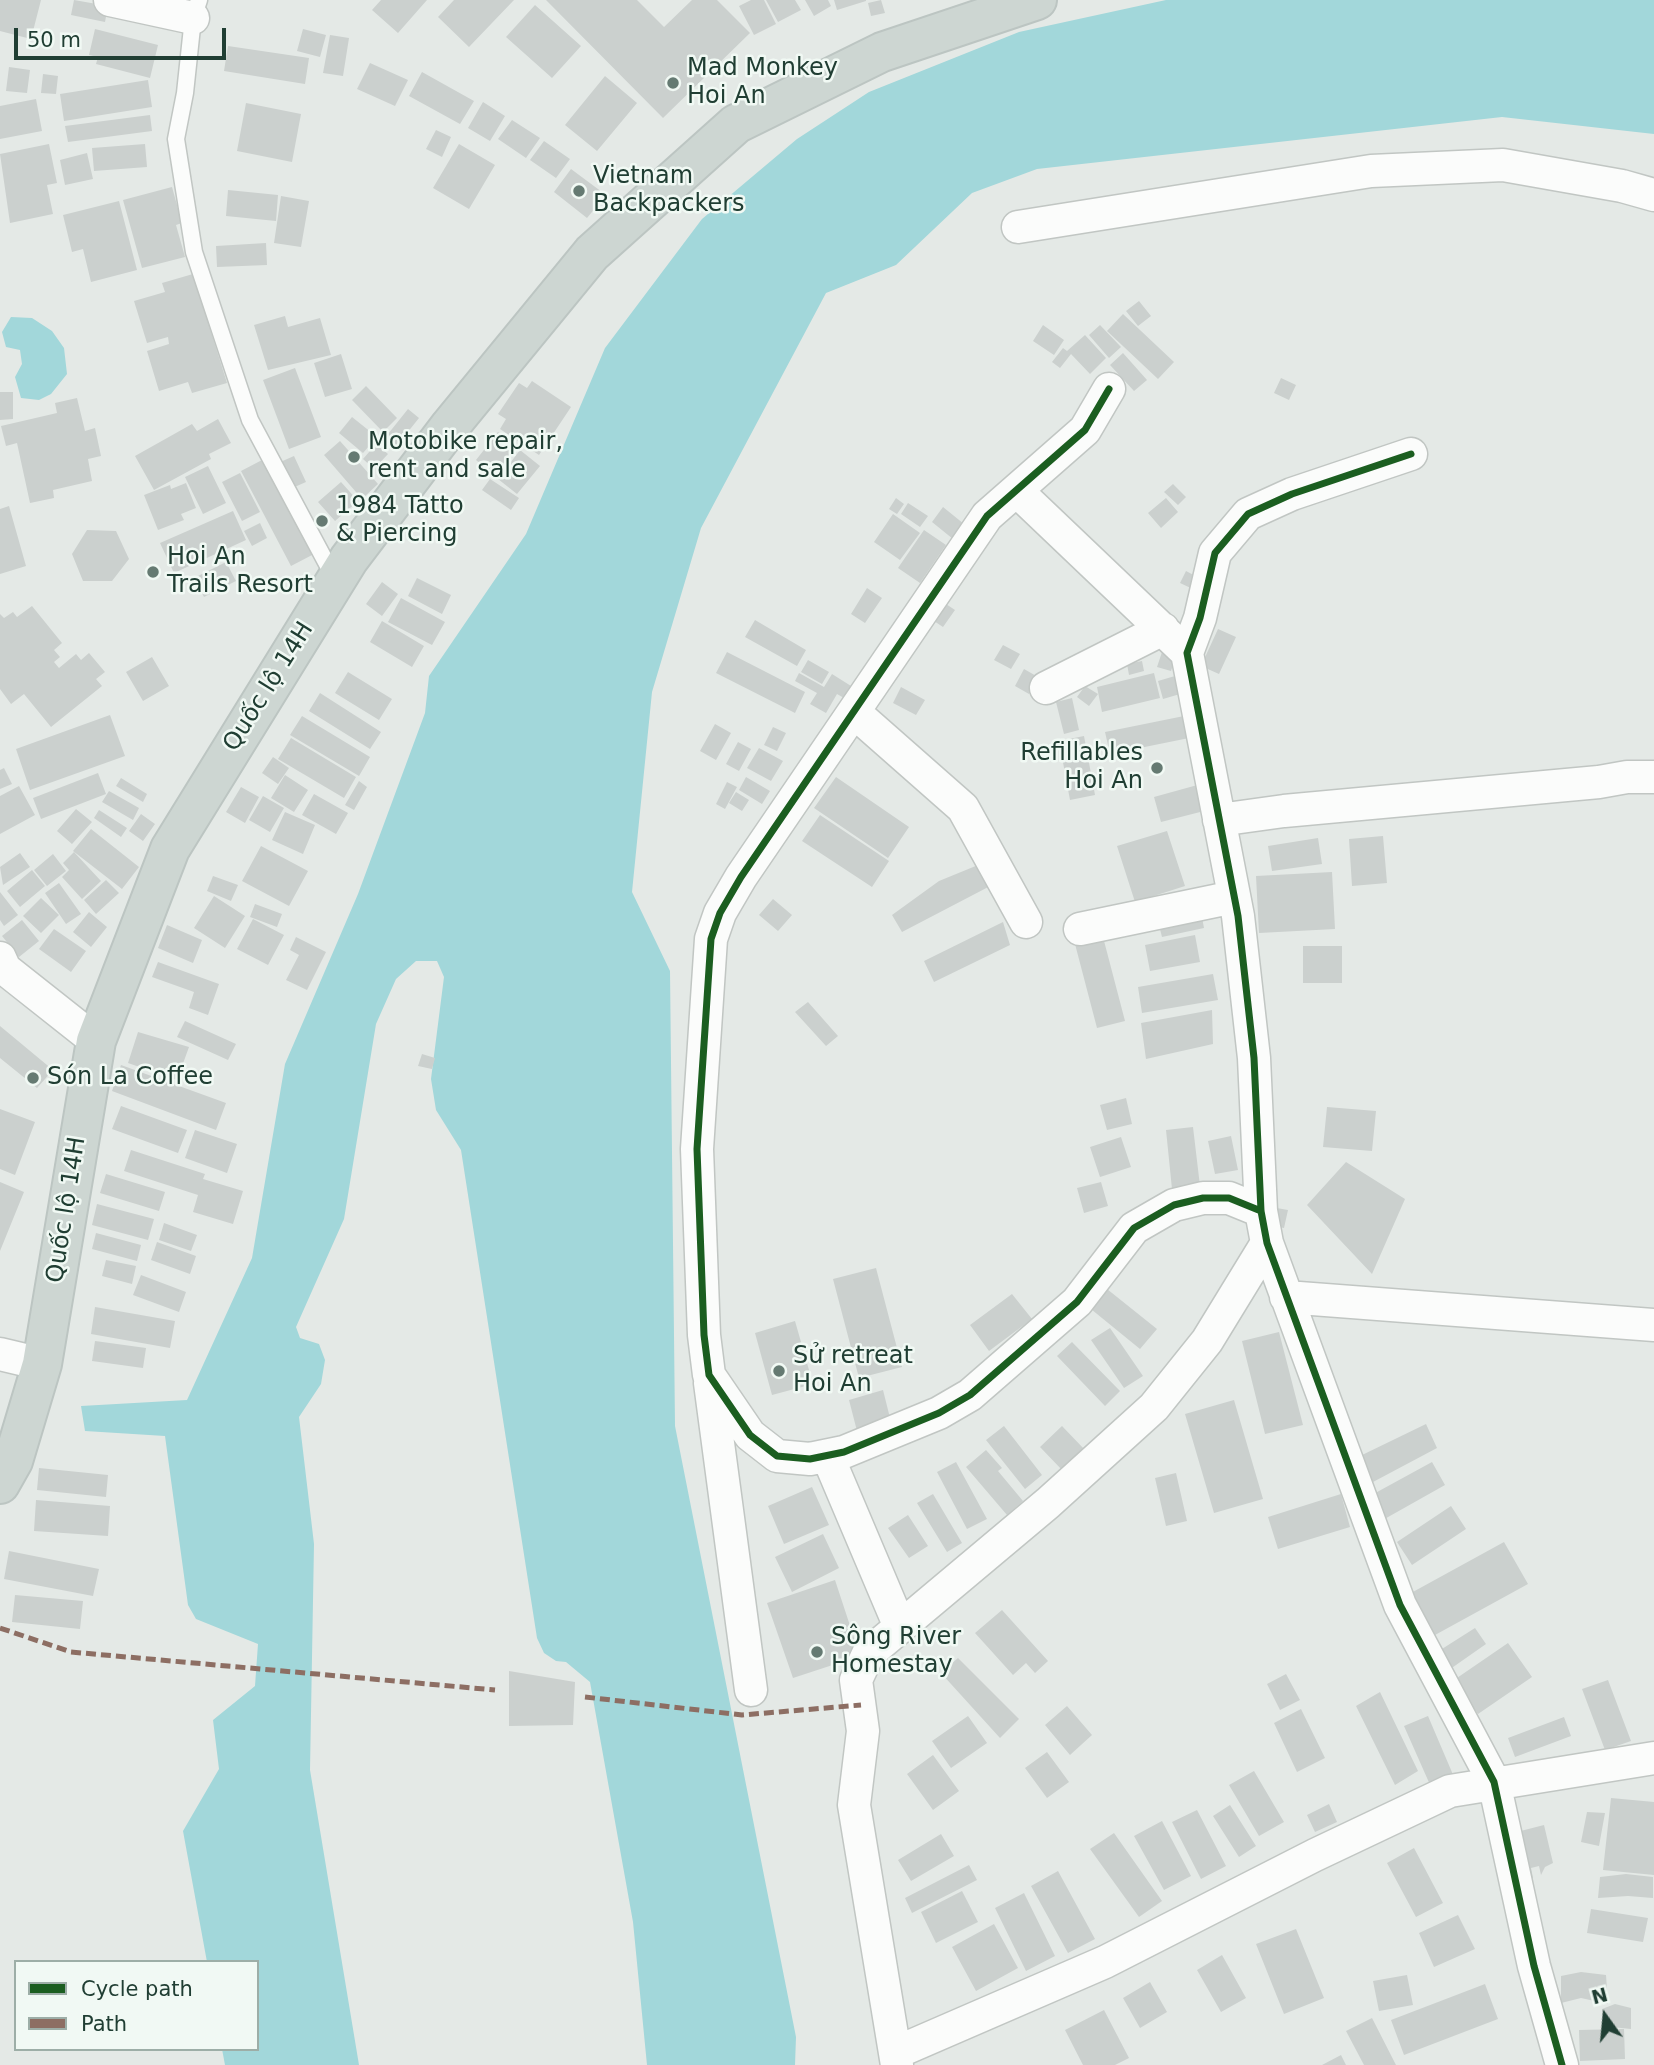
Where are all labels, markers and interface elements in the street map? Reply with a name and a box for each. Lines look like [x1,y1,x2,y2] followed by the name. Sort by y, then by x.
[18,14,229,58] scale bar
[27,28,81,52] text: 50 m
[687,55,838,111] place label: Mad Monkey Hoi An
[665,75,681,91] marker: Mad Monkey Hoi An
[593,163,745,219] place label: Vietnam Backpackers
[571,183,587,199] marker: Vietnam Backpackers
[368,429,563,485] place label: Motobike repair, rent and sale
[346,449,362,465] marker: Motobike repair, rent and sale
[336,493,464,549] place label: 1984 Tatto & Piercing
[314,513,330,529] marker: 1984 Tatto & Piercing
[167,544,313,600] place label: Hoi An Trails Resort
[145,564,161,580] marker: Hoi An Trails Resort
[218,617,320,757] street label: Quốc lộ 14H
[1020,740,1143,796] place label: Refillables Hoi An
[1149,760,1165,776] marker: Refillables Hoi An
[47,1064,213,1092] place label: Són La Coffee
[25,1070,41,1086] marker: Són La Coffee
[41,1135,93,1285] street label: Quốc lộ 14H
[793,1343,913,1399] place label: Sử retreat Hoi An
[771,1363,787,1379] marker: Sử retreat Hoi An
[831,1624,961,1680] place label: Sông River Homestay
[809,1644,825,1660] marker: Sông River Homestay
[14,1960,259,2051] legend
[81,1977,193,2001] text: Cycle path
[1570,1981,1640,2051] north arrow
[1589,1983,1610,2008] text: N
[81,2012,127,2036] text: Path

